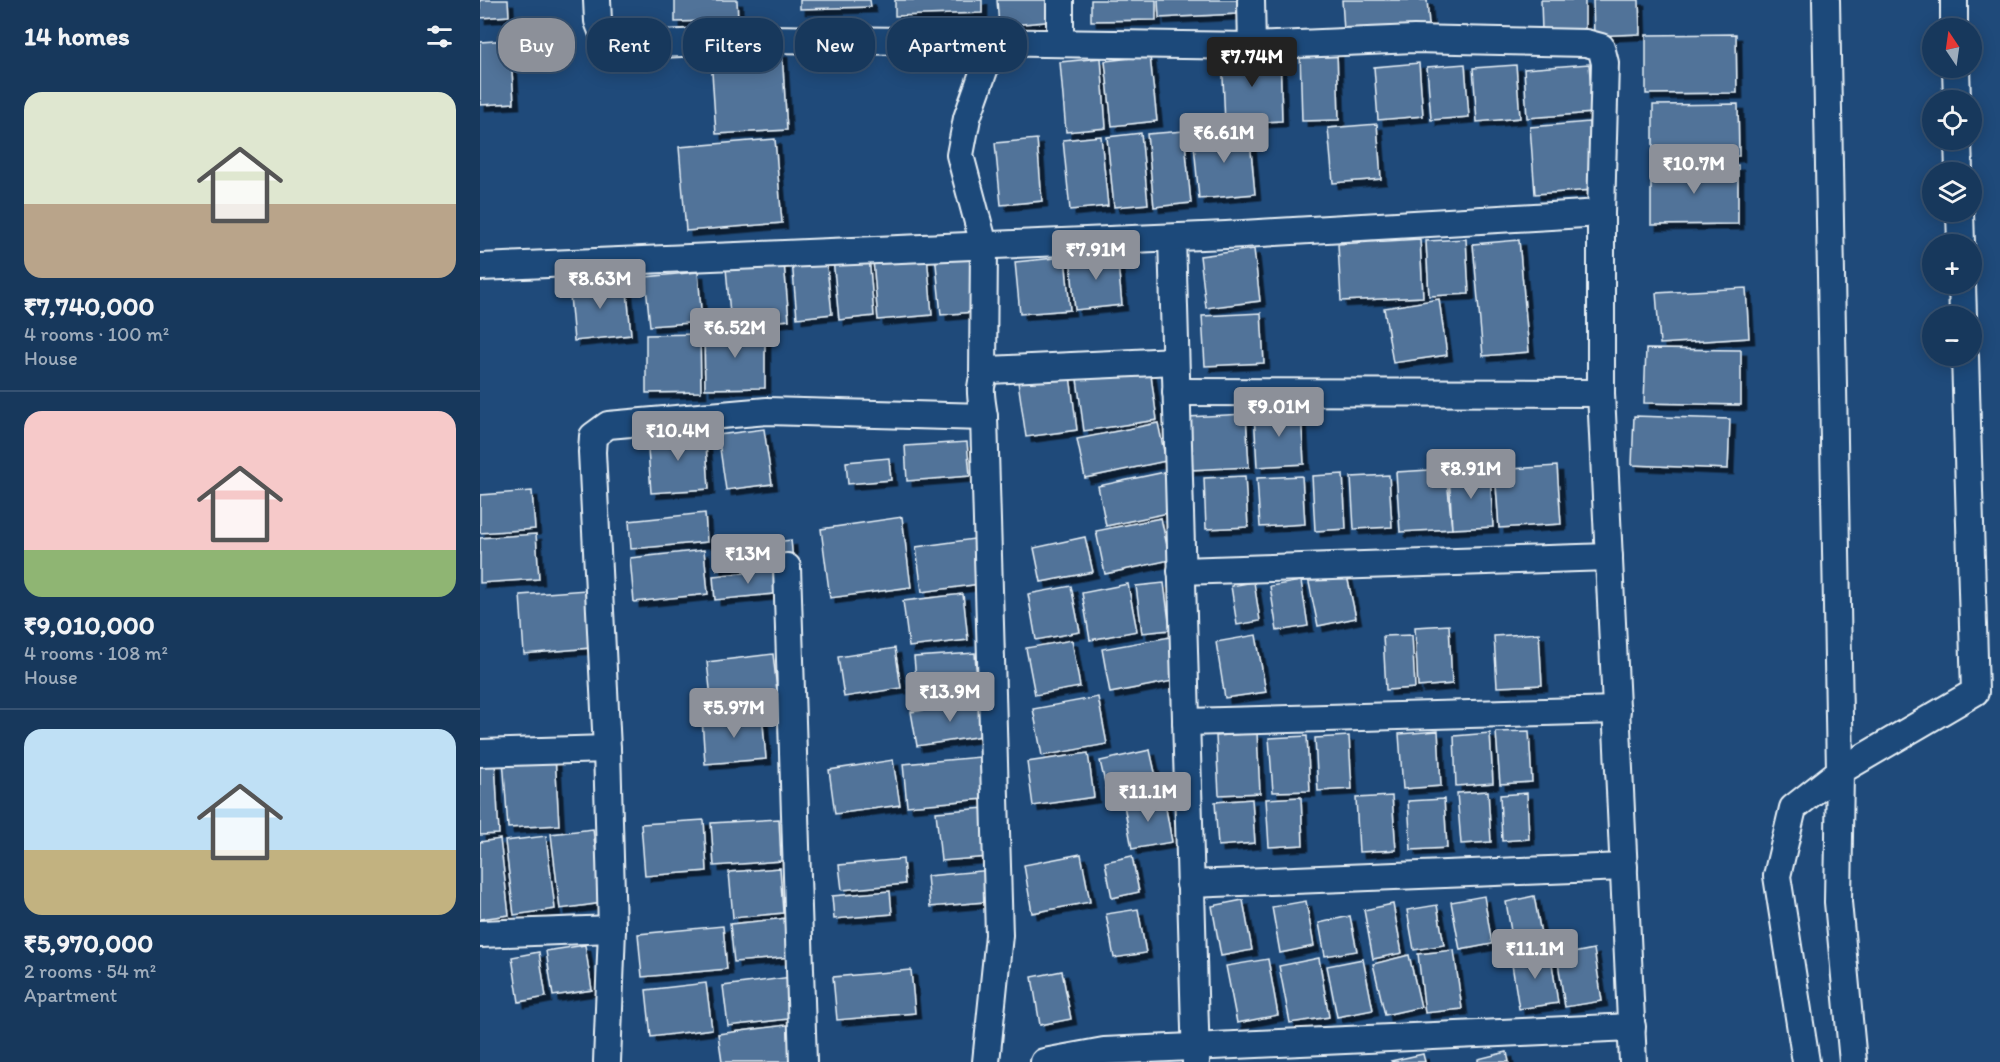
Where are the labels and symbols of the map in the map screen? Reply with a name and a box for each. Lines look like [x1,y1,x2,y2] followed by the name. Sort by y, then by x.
[1922,18,1982,78] north arrow
[1203,37,1301,88] pin: ₹7.74M
[1175,113,1273,164] pin: ₹6.61M
[1645,144,1743,195] pin: ₹10.7M
[1047,230,1145,281] pin: ₹7.91M
[551,259,649,310] pin: ₹8.63M
[686,308,784,359] pin: ₹6.52M
[1230,387,1328,438] pin: ₹9.01M
[629,411,727,462] pin: ₹10.4M
[1422,449,1520,500] pin: ₹8.91M
[712,534,784,585] pin: ₹13M
[901,672,999,723] pin: ₹13.9M
[685,688,783,739] pin: ₹5.97M
[1099,772,1197,823] pin: ₹11.1M
[1486,929,1584,980] pin: ₹11.1M

